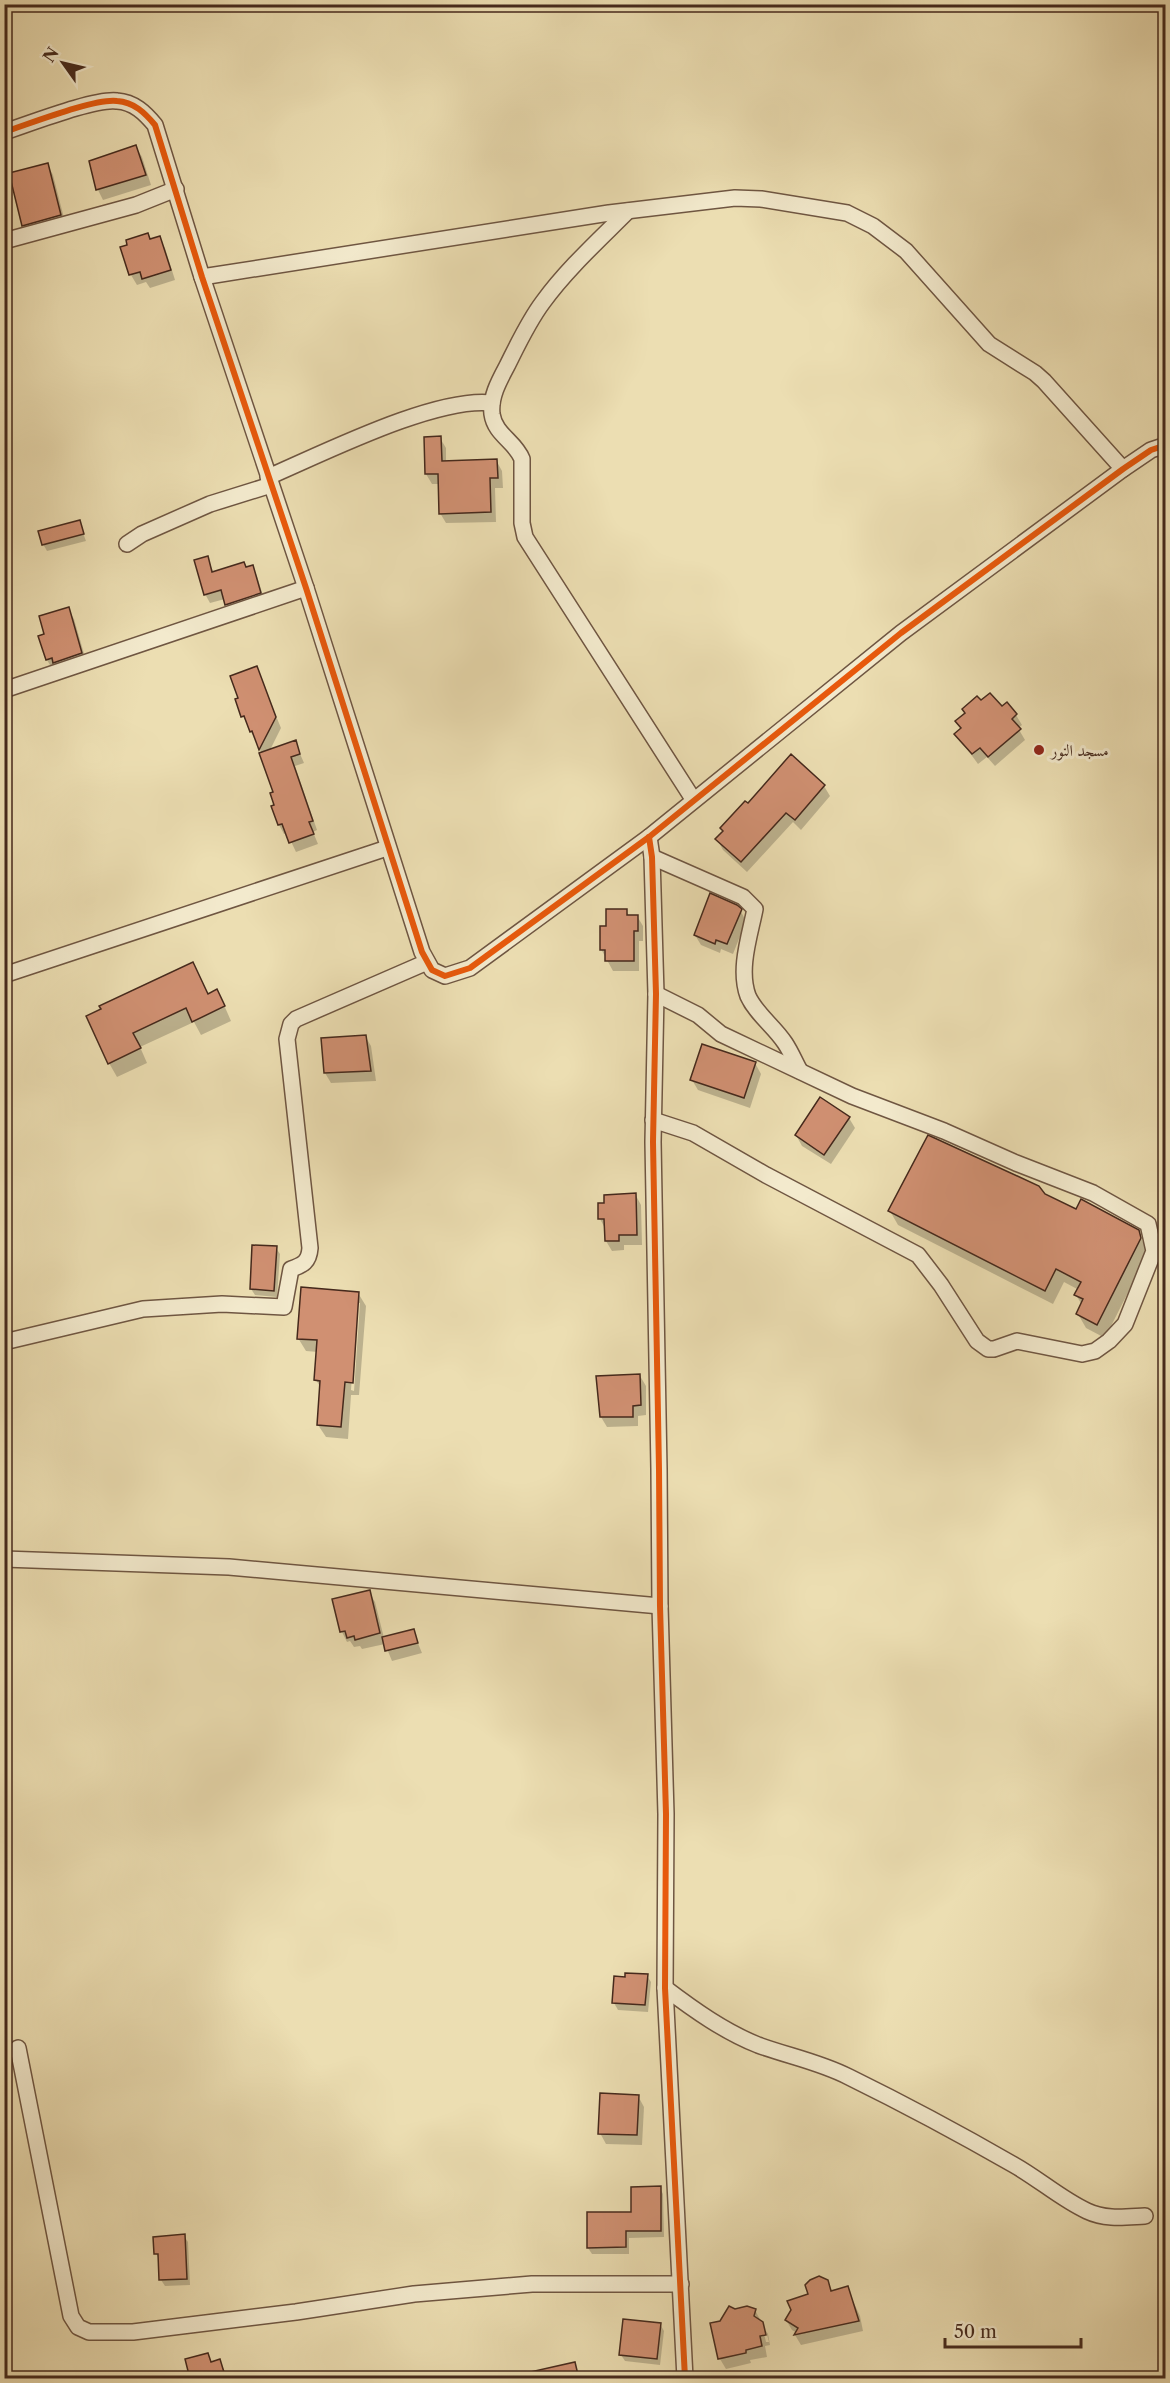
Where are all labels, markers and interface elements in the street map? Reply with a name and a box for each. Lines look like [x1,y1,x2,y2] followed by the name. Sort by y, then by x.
[33,33,93,93] north arrow
[38,43,63,66] text: N
[1049,740,1109,761] place label: مسجد النور
[1032,743,1046,757] marker: مسجد النور
[945,2311,1082,2349] scale bar
[954,2321,997,2343] text: 50 m

